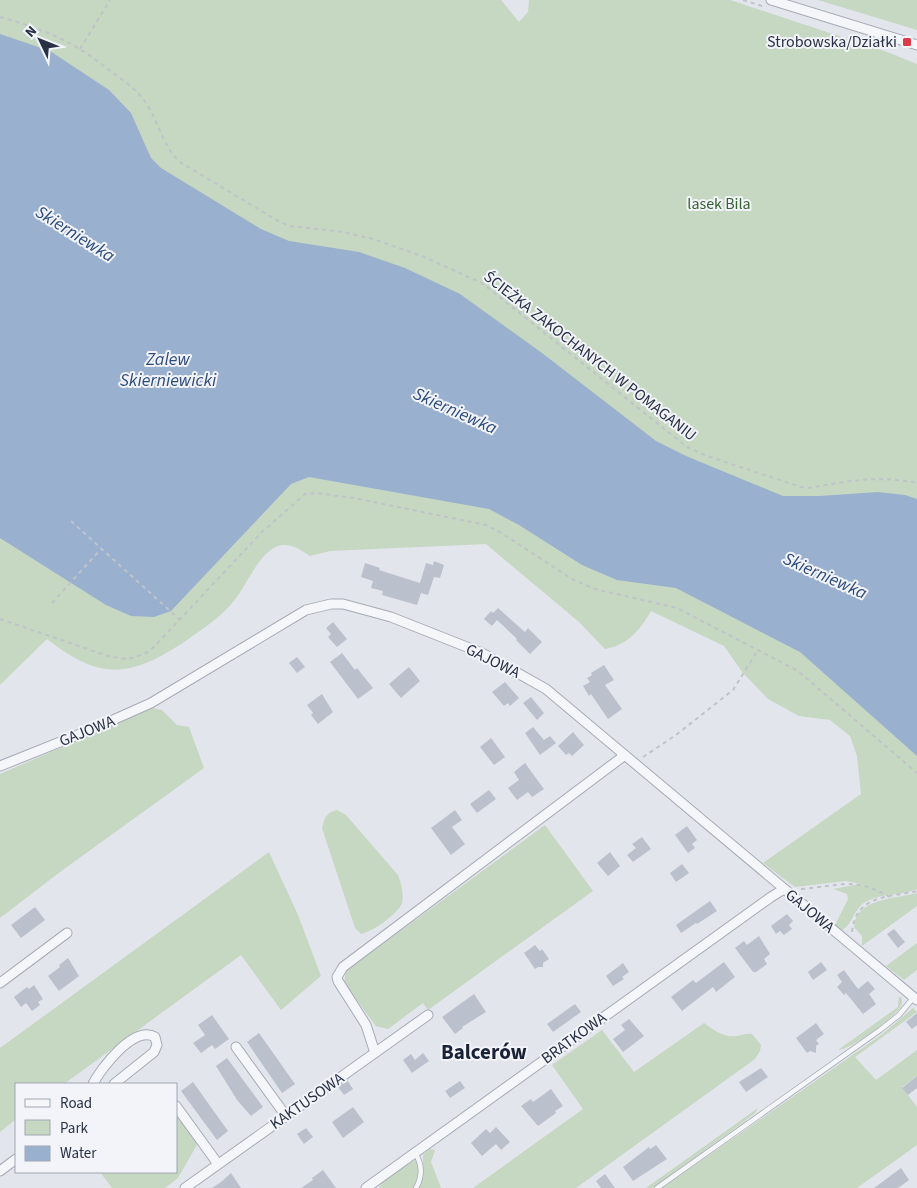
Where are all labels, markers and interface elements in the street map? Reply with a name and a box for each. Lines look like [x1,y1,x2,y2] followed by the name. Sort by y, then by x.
[15,15,65,65] north arrow
[21,22,42,42] text: N
[767,31,897,53] place label: Strobowska/Działki
[901,36,913,48] marker: Strobowska/Działki
[687,193,751,215] park label: lasek Bila
[30,200,120,268] water label: Skierniewka
[479,266,701,446] street label: ŚCIEŻKA ZAKOCHANYCH W POMAGANIU
[120,347,217,393] water label: Zalew Skierniewicki
[409,381,501,441] water label: Skierniewka
[779,546,871,606] water label: Skierniewka
[462,638,524,684] street label: GAJOWA
[56,710,118,752] street label: GAJOWA
[781,884,840,938] street label: GAJOWA
[537,1007,611,1069] street label: BRATKOWA
[441,1037,527,1067] district label: Balcerów
[266,1067,349,1135] street label: KAKTUSOWA
[15,1083,178,1173] legend
[60,1093,92,1114] text: Road
[60,1118,89,1139] text: Park
[60,1143,97,1164] text: Water

